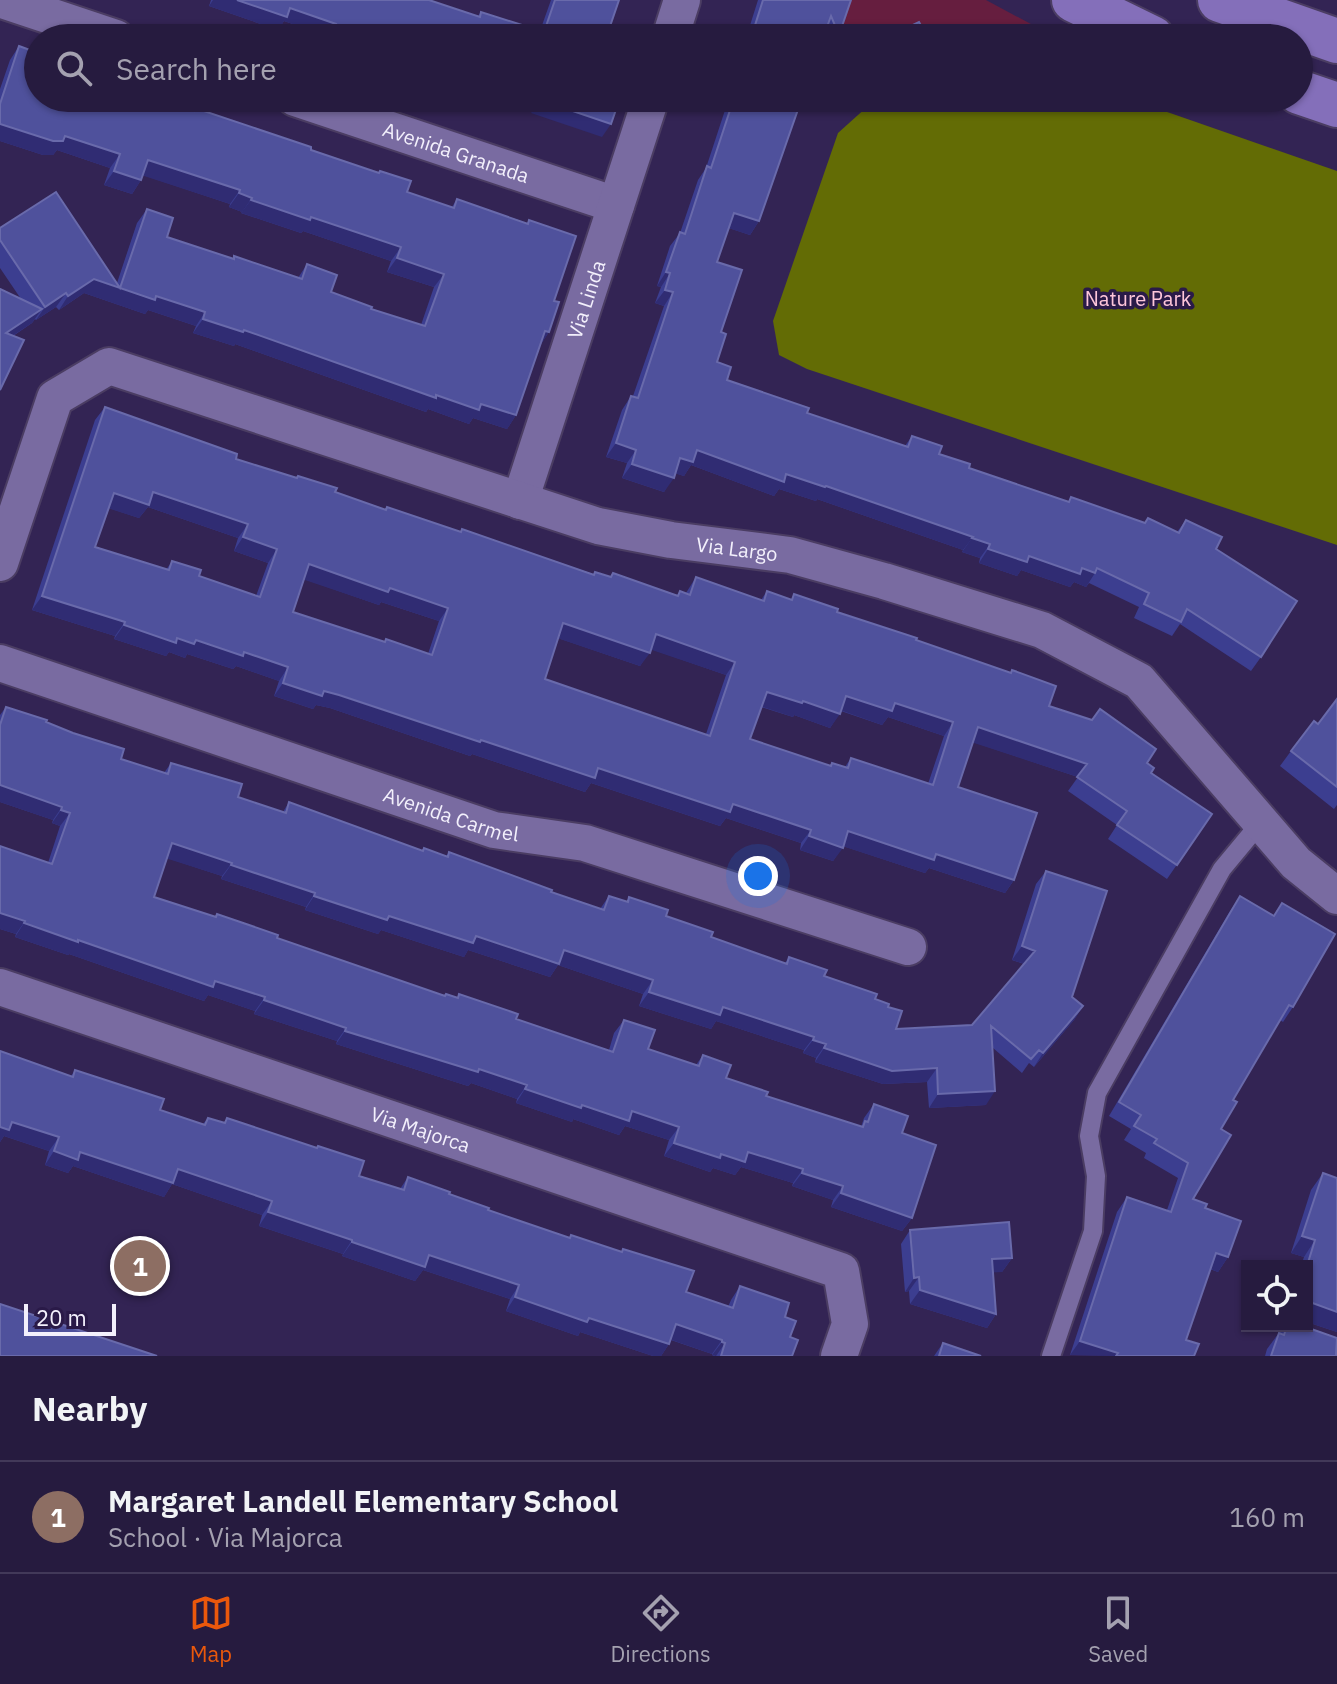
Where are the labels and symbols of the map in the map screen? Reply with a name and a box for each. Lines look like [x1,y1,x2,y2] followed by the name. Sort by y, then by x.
[380,115,533,189] street label: Avenida Granada
[560,256,611,342] street label: Via Linda
[1085,285,1192,312] park label: Nature Park
[695,530,779,567] street label: Via Largo
[380,780,521,847] street label: Avenida Carmel
[738,856,778,896] your location
[367,1100,474,1159] street label: Via Majorca
[114,1236,166,1296] pin: 1
[24,1300,116,1336] scale bar

